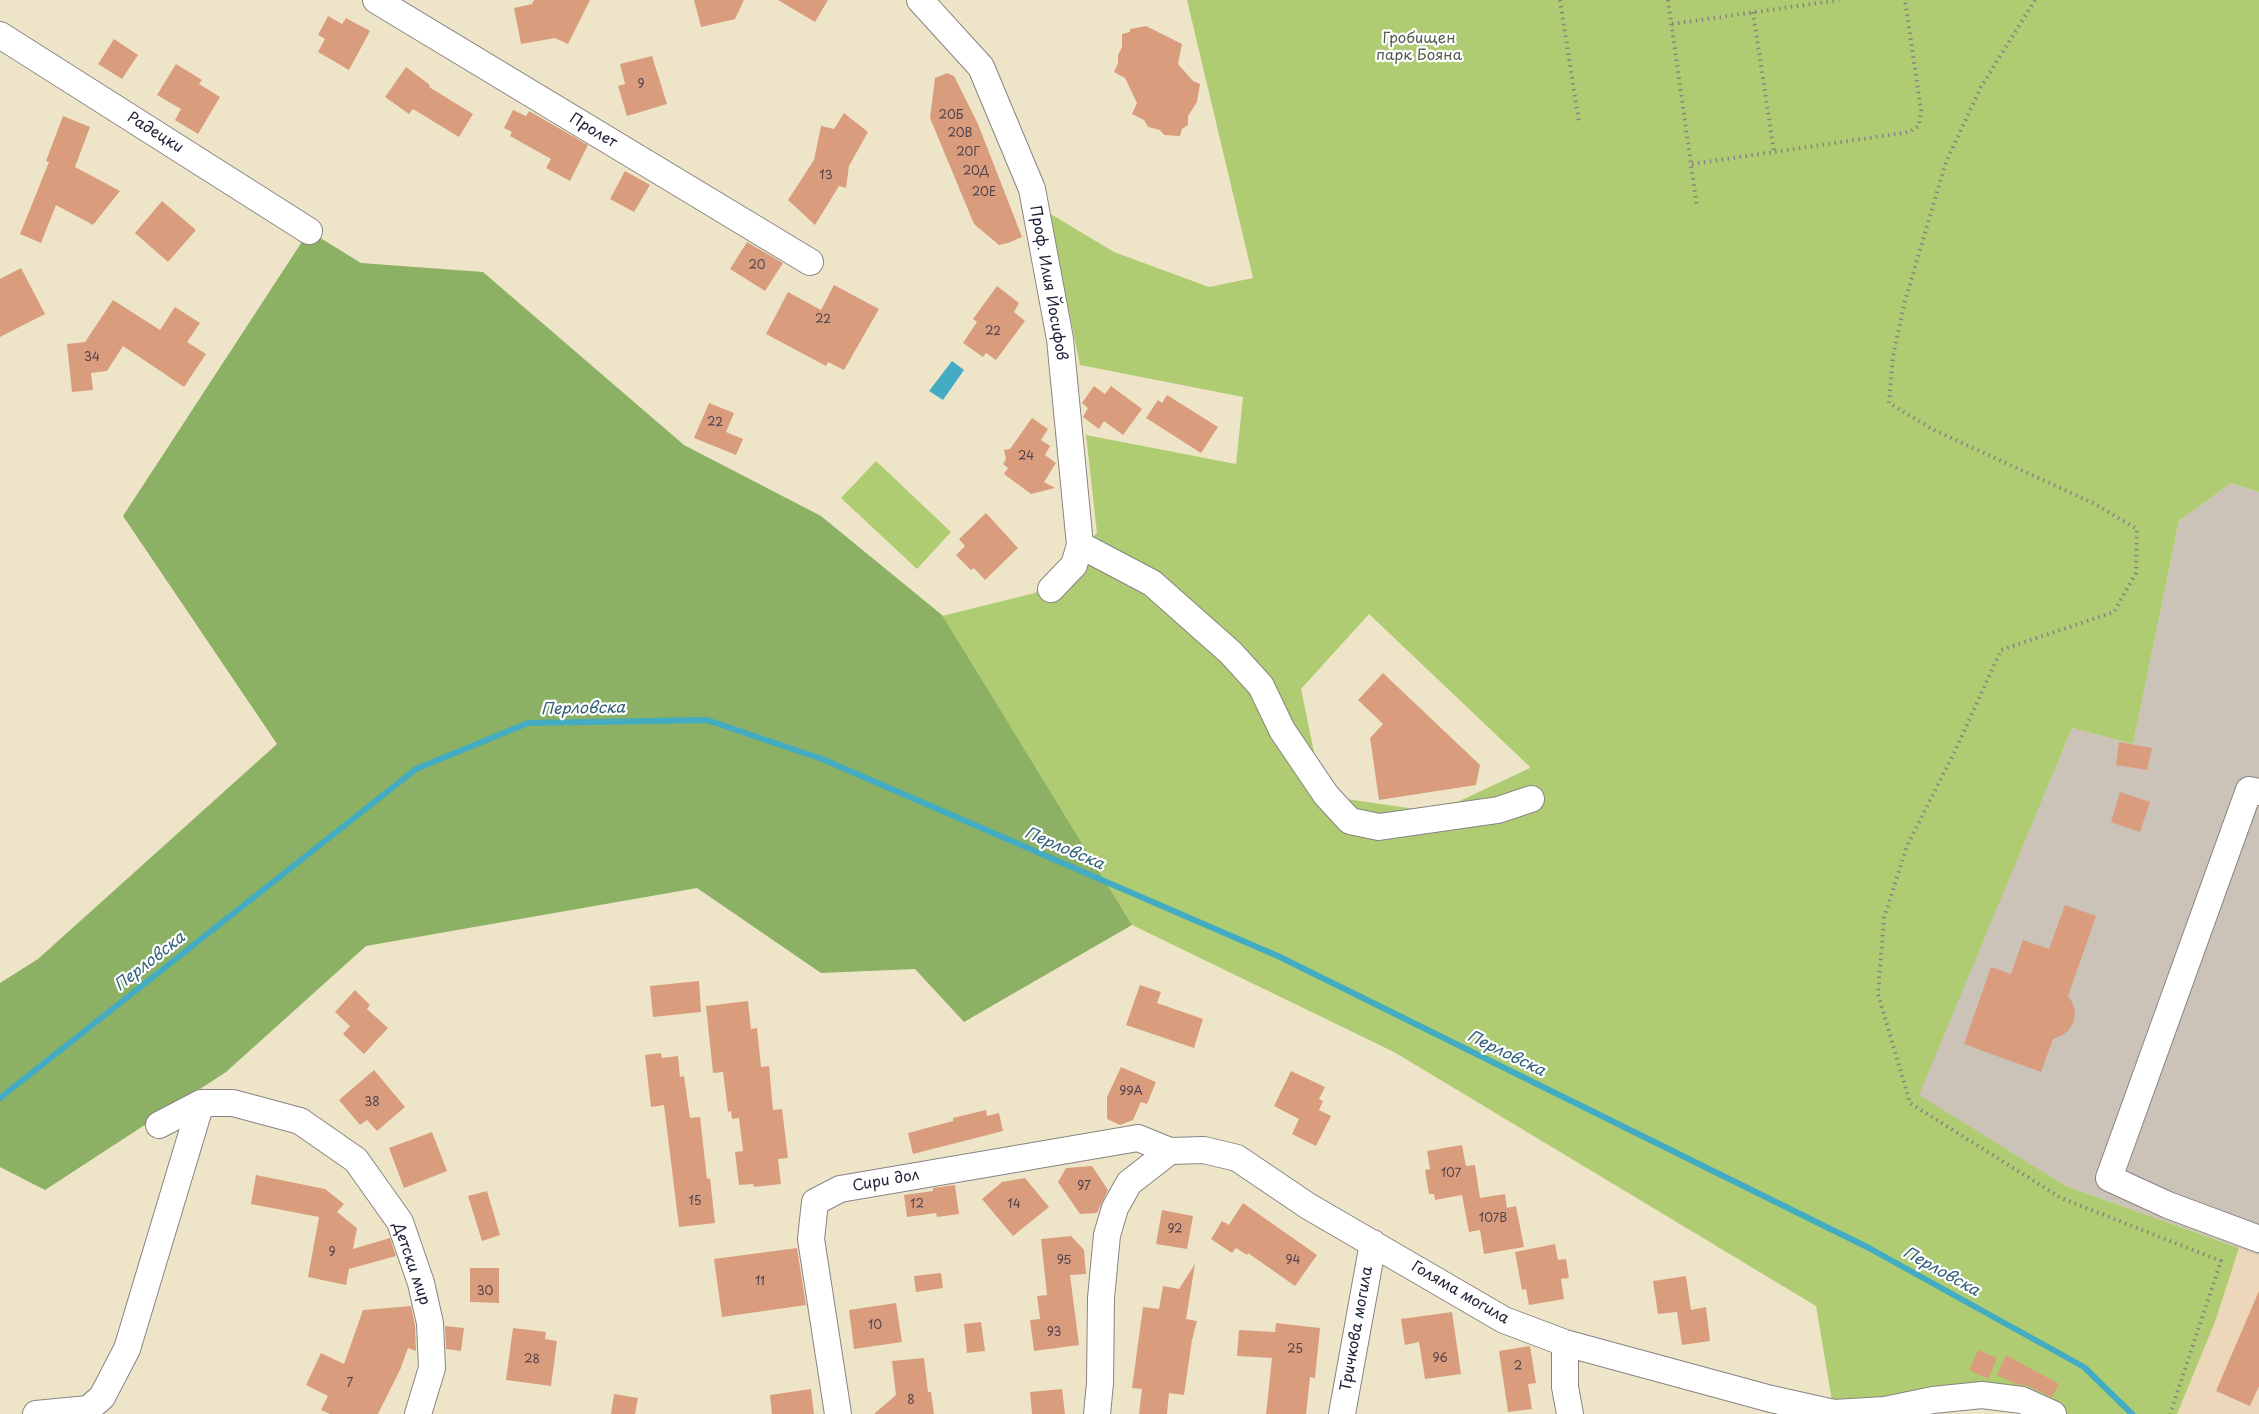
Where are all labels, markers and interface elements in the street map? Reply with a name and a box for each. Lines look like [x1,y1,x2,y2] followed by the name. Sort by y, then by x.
[1376,30,1462,65] park label: Гробищен парк Бояна
[637,78,645,92] house number: 9
[124,109,186,157] street label: Радецки
[939,109,963,123] house number: 20Б
[566,110,620,152] street label: Пролет
[947,127,973,141] house number: 20В
[956,146,980,160] house number: 20Г
[963,165,989,179] house number: 20Д
[819,169,833,183] house number: 13
[972,186,996,200] house number: 20Е
[1026,204,1070,362] street label: Проф. Илия Йосифов
[748,259,766,273] house number: 20
[815,313,831,327] house number: 22
[985,325,1001,339] house number: 22
[84,351,100,365] house number: 34
[707,416,723,430] house number: 22
[1018,450,1034,464] house number: 24
[541,699,625,719] water label: Перловска
[1021,824,1107,874] water label: Перловска
[111,928,189,996] water label: Перловска
[1464,1027,1548,1081] water label: Перловска
[1119,1085,1143,1099] house number: 99А
[364,1096,380,1110] house number: 38
[851,1166,921,1196] street label: Сири дол
[1441,1167,1461,1181] house number: 107
[1077,1180,1091,1194] house number: 97
[688,1195,702,1209] house number: 15
[910,1198,924,1212] house number: 12
[1007,1198,1021,1212] house number: 14
[1479,1212,1507,1226] house number: 107В
[389,1220,433,1308] street label: Детски мир
[1167,1223,1183,1237] house number: 92
[1899,1243,1983,1301] water label: Перловска
[328,1246,336,1260] house number: 9
[1057,1254,1071,1268] house number: 95
[1286,1254,1300,1268] house number: 94
[1408,1258,1512,1328] street label: Голяма могила
[1337,1265,1377,1393] street label: Тричкова могила
[755,1275,765,1289] house number: 11
[477,1285,493,1299] house number: 30
[868,1319,882,1333] house number: 10
[1047,1326,1061,1340] house number: 93
[1287,1343,1303,1357] house number: 25
[1432,1352,1448,1366] house number: 96
[524,1353,540,1367] house number: 28
[1514,1360,1522,1374] house number: 2
[347,1377,353,1391] house number: 7
[907,1394,915,1408] house number: 8

